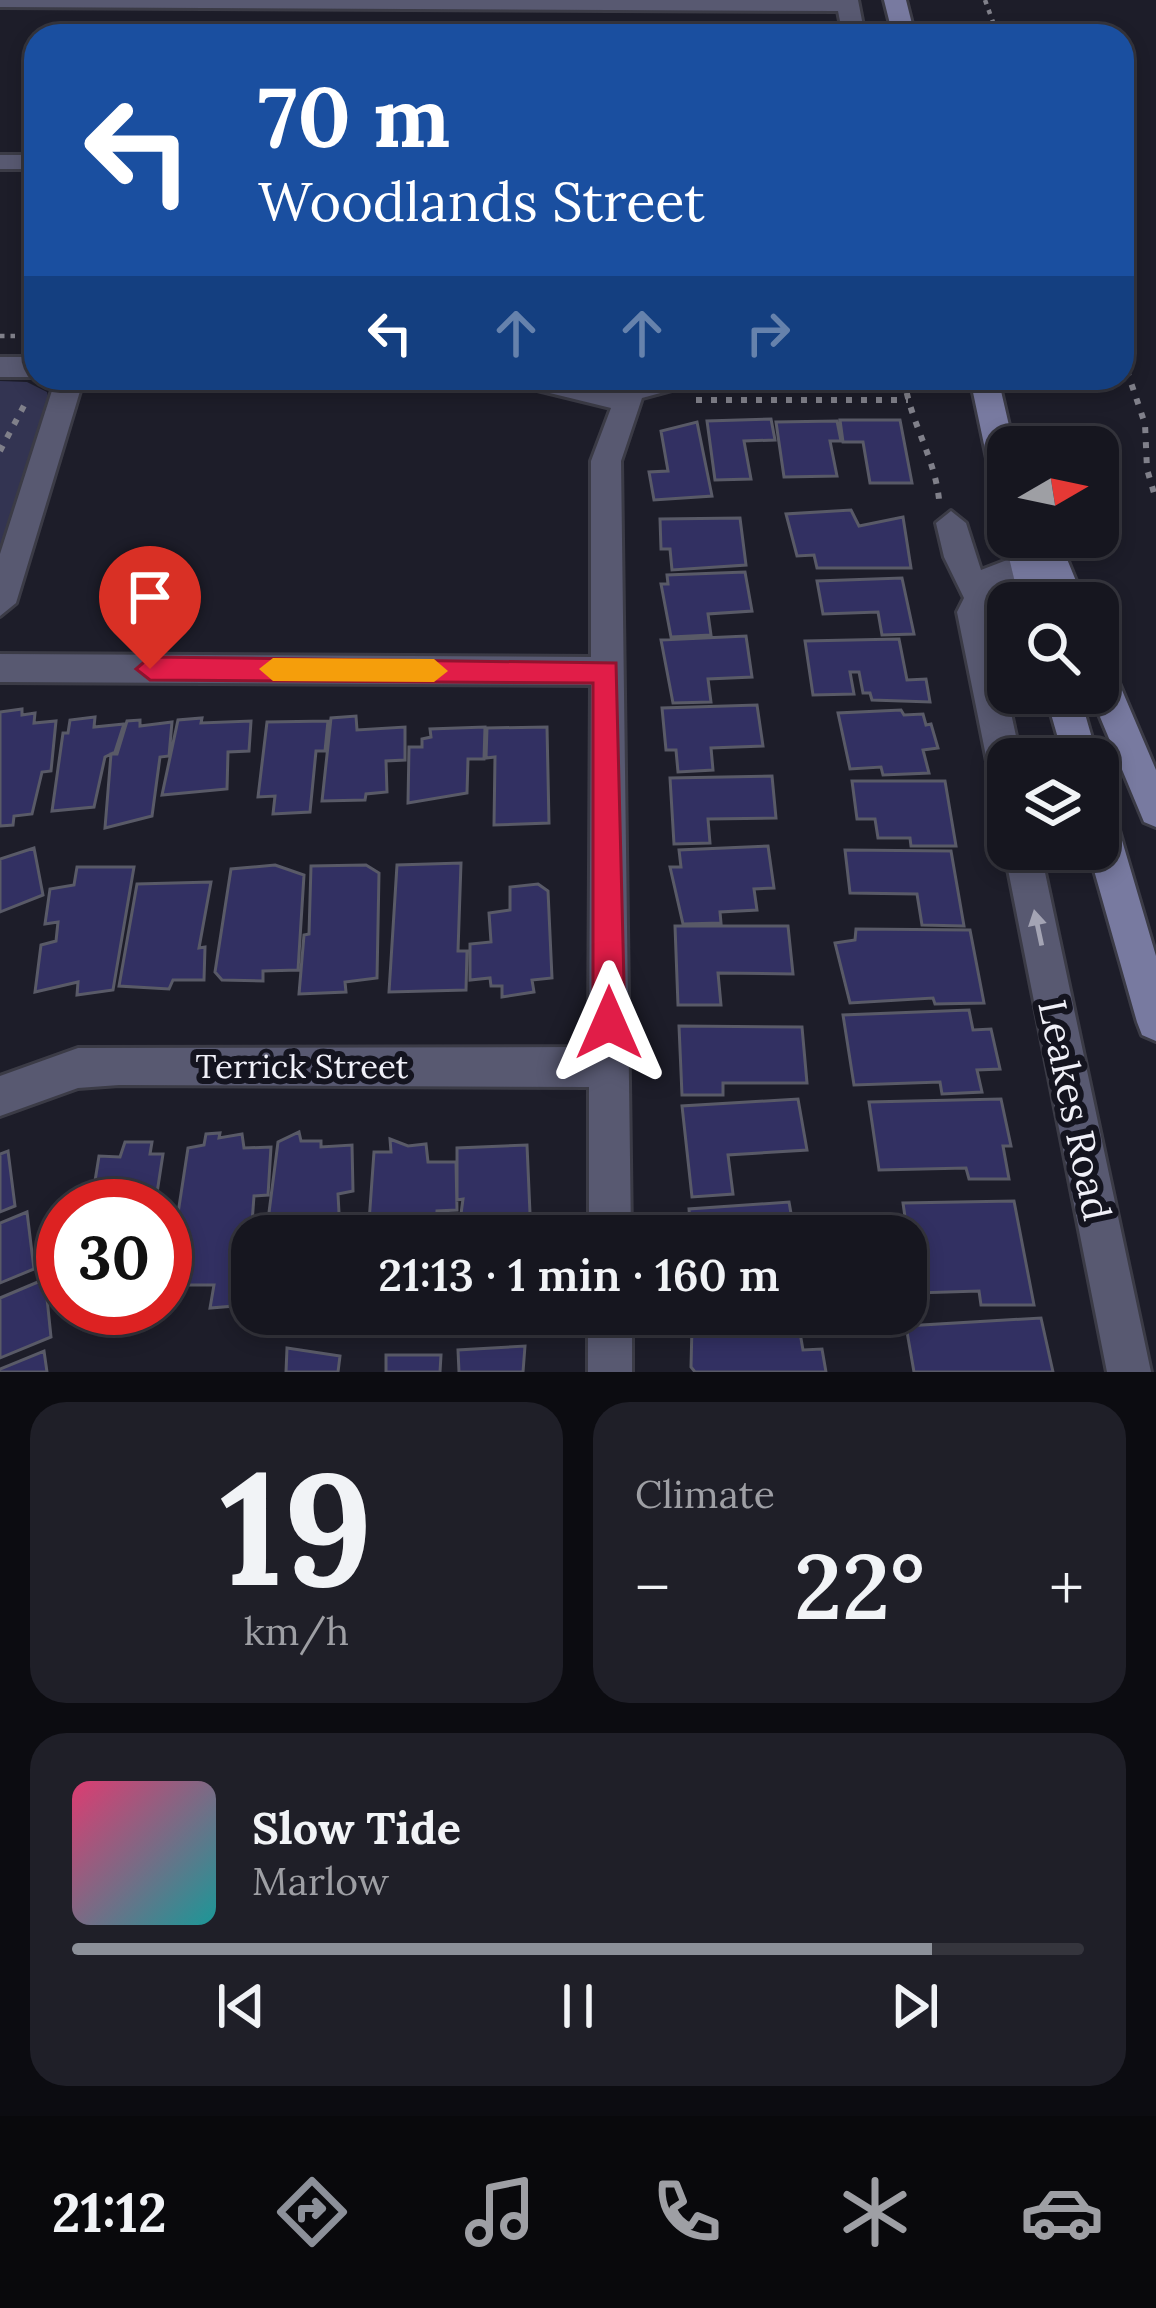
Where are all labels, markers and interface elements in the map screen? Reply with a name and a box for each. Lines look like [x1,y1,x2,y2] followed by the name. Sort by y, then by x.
[258,62,450,170] text: 70 m
[60,72,216,228] icon: left
[258,167,705,236] text: Woodlands Street
[357,300,423,366] icon: left
[483,300,549,366] icon: ahead
[609,300,675,366] icon: ahead
[735,300,801,366] icon: right
[987,426,1119,558] north arrow
[987,426,1119,870] map controls
[99,546,201,669] pin
[117,564,183,630] icon: arrive
[987,582,1119,714] button: search
[987,738,1119,870] button: layers
[1028,909,1047,947] one-way arrow
[546,960,672,1086] position arrow
[1027,995,1123,1225] street label: Leakes Road
[196,1045,409,1087] street label: Terrick Street
[36,1179,192,1335] speed limit sign: 30
[378,1246,780,1303] text: 21:13 · 1 min · 160 m
[220,1428,373,1628] text: 19
[635,1469,775,1519] text: Climate
[794,1528,925,1644] text: 22°
[635,1545,670,1629] text: −
[1049,1545,1084,1629] text: +
[244,1606,349,1656] text: km/h
[252,1799,461,1856] text: Slow Tide
[252,1856,389,1906] text: Marlow
[208,1973,274,2039] icon: previous
[545,1973,611,2039] icon: pause
[882,1973,948,2039] icon: next
[270,2170,354,2254] icon: directions
[458,2170,542,2254] icon: music
[645,2170,729,2254] icon: phone
[833,2170,917,2254] icon: climate
[1020,2170,1104,2254] icon: car
[52,2178,167,2247] text: 21:12

